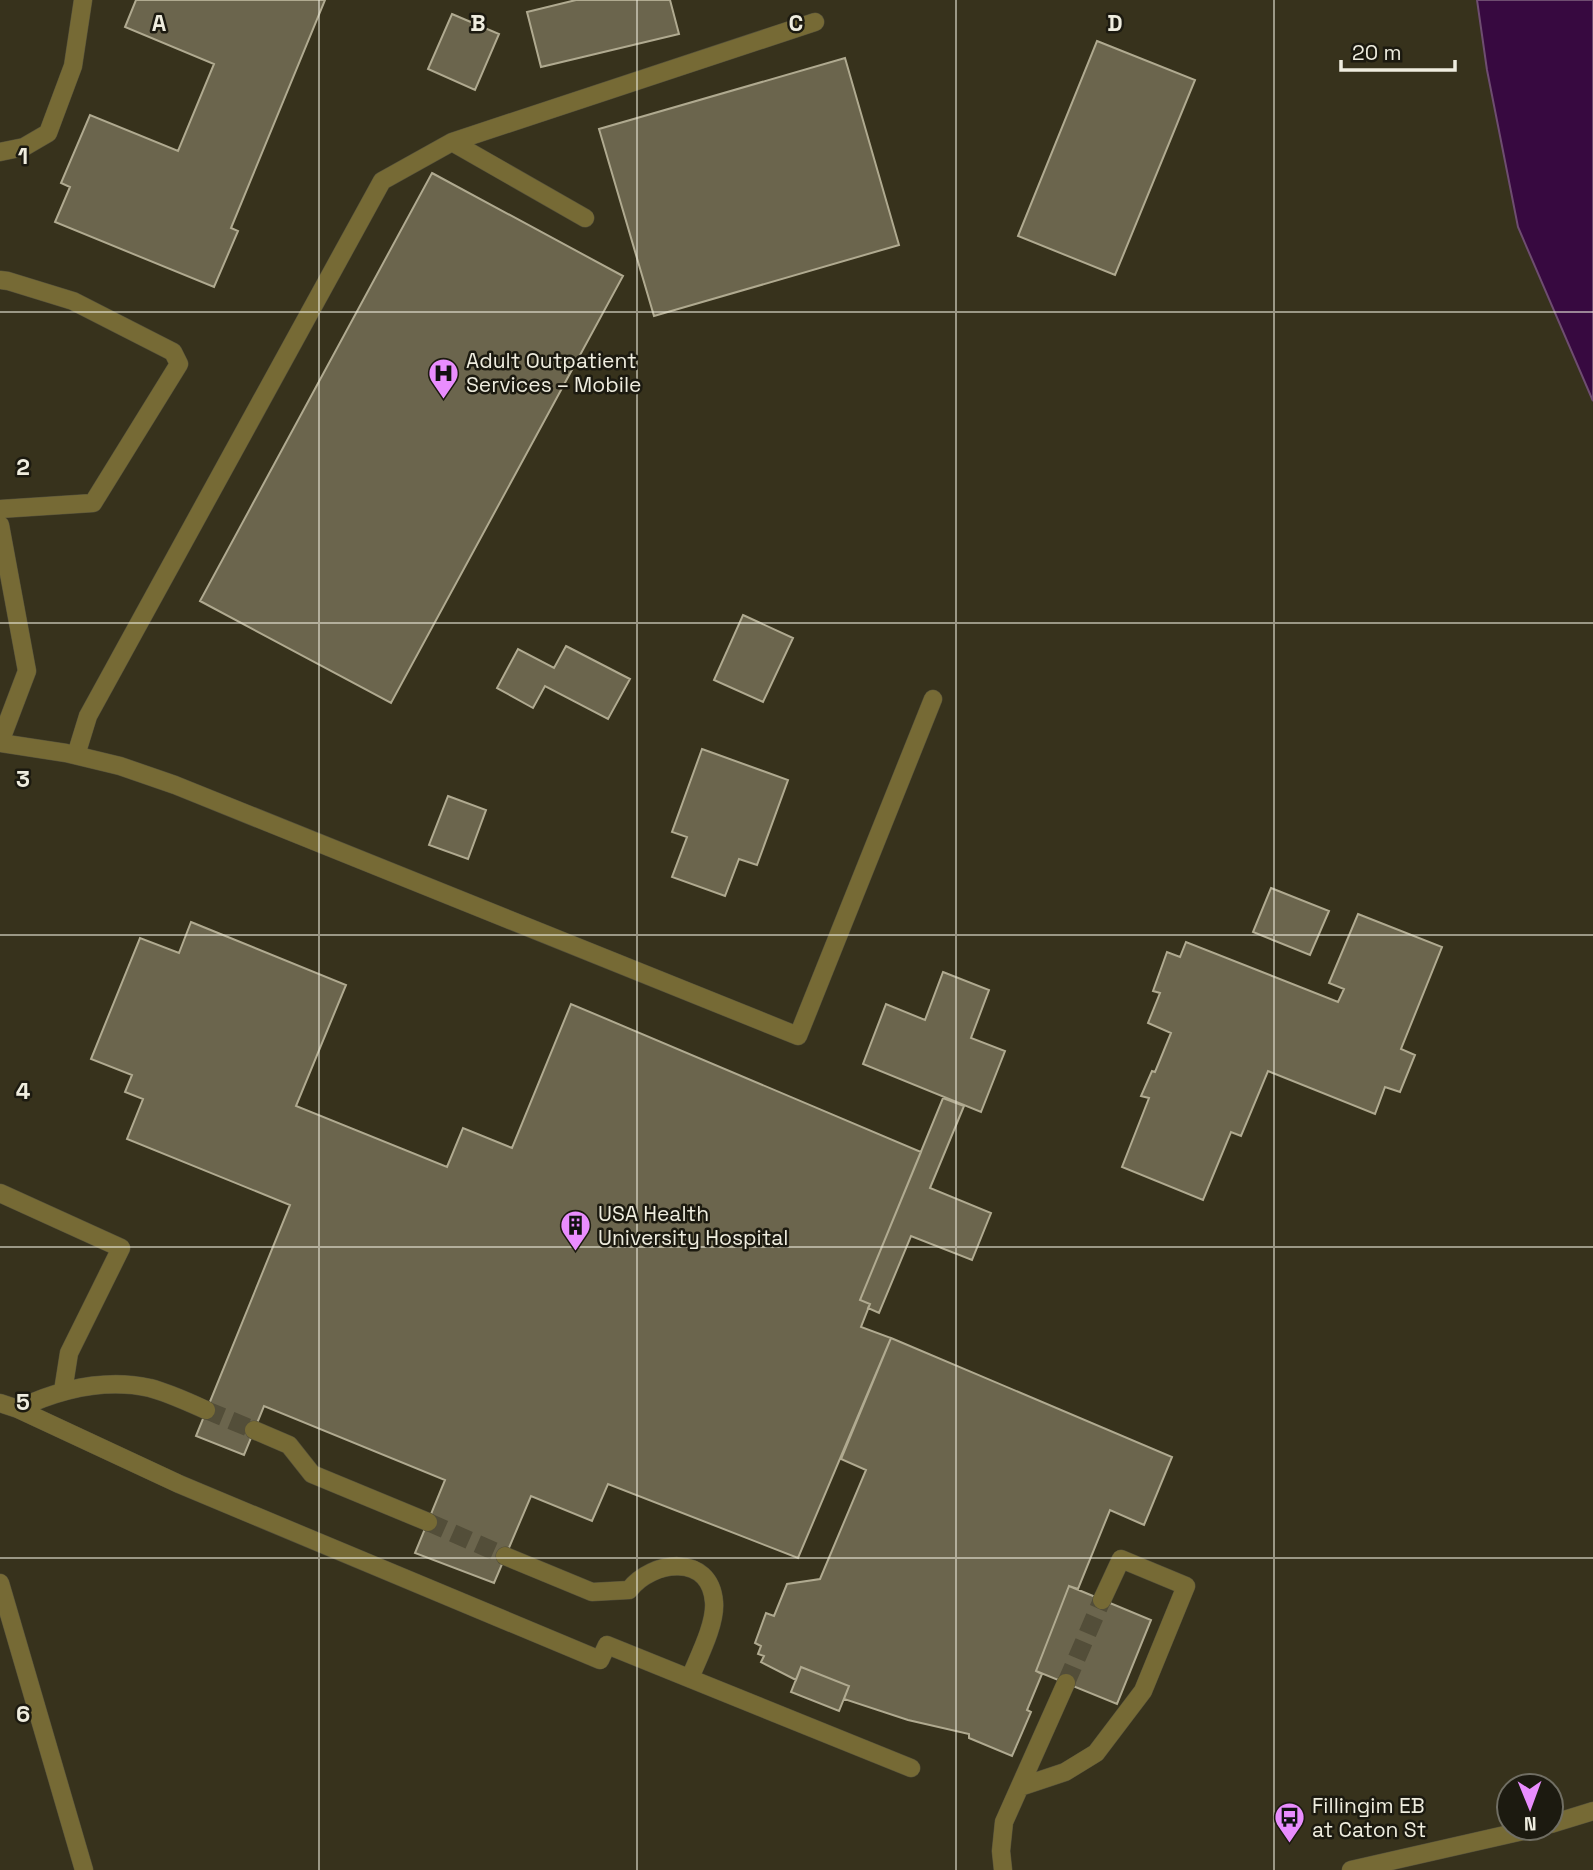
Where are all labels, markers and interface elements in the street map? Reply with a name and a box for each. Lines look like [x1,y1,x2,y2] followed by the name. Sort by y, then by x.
[152,8,167,38] text: A
[470,8,486,38] text: B
[789,8,803,38] text: C
[1107,8,1123,38] text: D
[1341,28,1455,72] scale bar
[1352,39,1402,66] text: 20 m
[18,141,28,171] text: 1
[466,347,641,398] place label: Adult Outpatient Services – Mobile
[426,356,460,400] hospital icon: Adult Outpatient Services – Mobile
[16,452,30,482] text: 2
[16,764,30,794] text: 3
[16,1076,31,1106] text: 4
[598,1200,788,1251] place label: USA Health University Hospital
[558,1209,592,1253] building icon: USA Health University Hospital
[16,1387,30,1417] text: 5
[16,1699,30,1729] text: 6
[1495,1772,1565,1842] north arrow
[1312,1792,1426,1843] place label: Fillingim EB at Caton St
[1272,1801,1306,1845] bus stop icon: Fillingim EB at Caton St
[1524,1811,1537,1836] text: N

